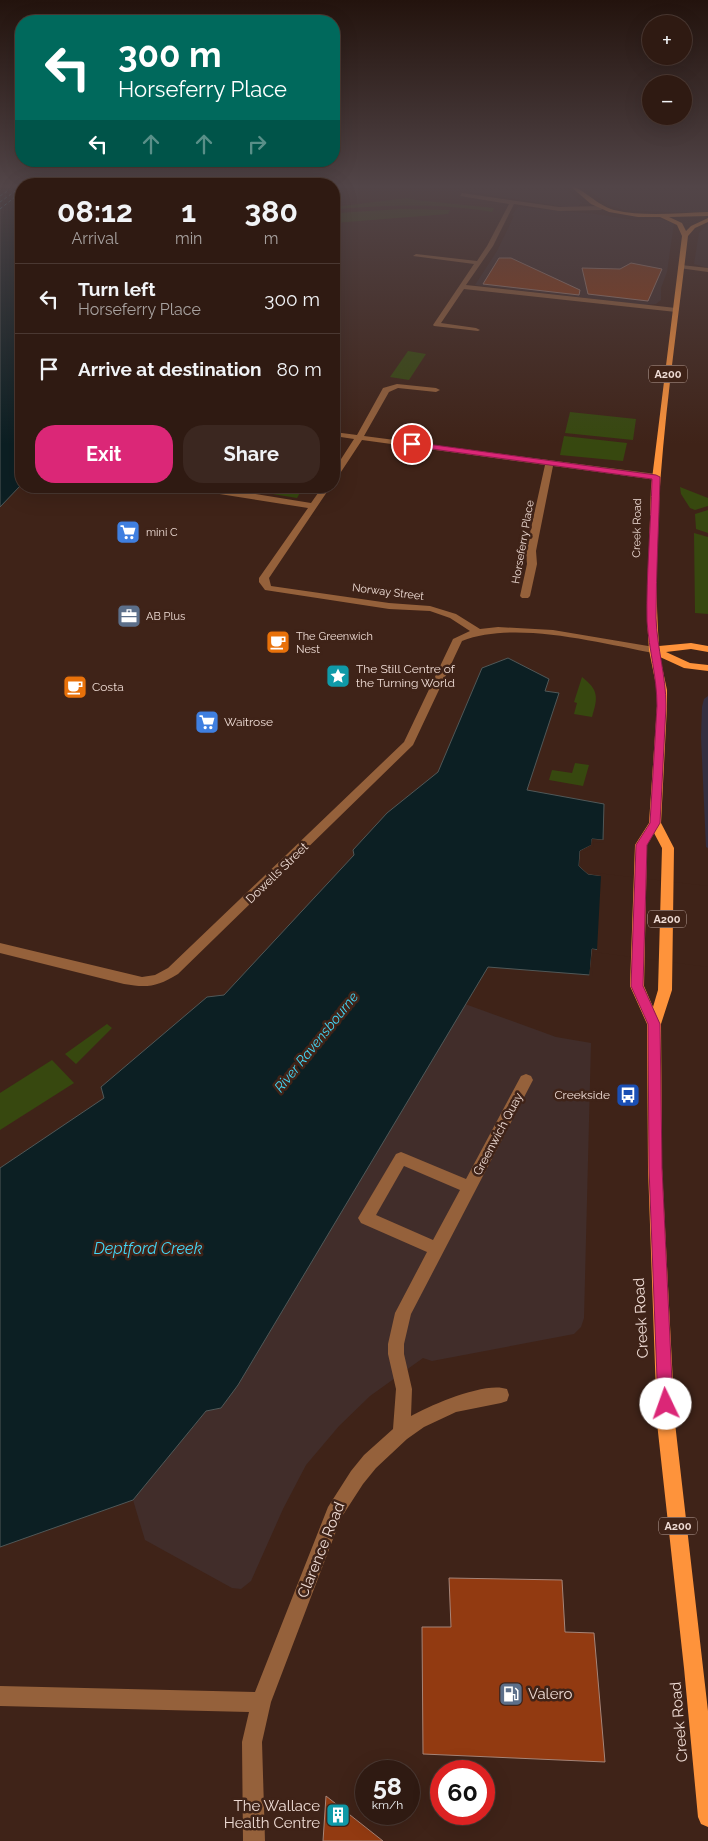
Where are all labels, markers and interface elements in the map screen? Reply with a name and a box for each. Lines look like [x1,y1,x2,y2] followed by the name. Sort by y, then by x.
[642,15,692,125] map controls
[642,15,692,65] button: +
[118,34,222,75] text: 300 m
[35,35,100,100] icon: left
[642,75,692,125] button: −
[118,76,287,102] text: Horseferry Place
[84,130,112,158] icon: left
[137,130,165,158] icon: ahead
[190,130,218,158] icon: ahead
[243,130,271,158] icon: right
[57,194,133,229] text: 08:12
[181,194,196,229] text: 1
[245,194,298,229] text: 380
[71,229,118,248] text: Arrival
[175,229,202,248] text: min
[264,229,279,248] text: m
[78,278,155,300] text: Turn left
[35,285,63,313] icon: left
[264,288,320,310] text: 300 m
[78,300,201,319] text: Horseferry Place
[35,355,63,383] icon: arrive
[78,358,262,380] text: Arrive at destination
[277,358,322,380] text: 80 m
[649,366,687,382] road number: A200
[391,423,433,465] pin
[35,425,173,483] button: Exit
[183,425,320,483] button: Share
[398,430,426,458] icon: arrive
[630,498,644,558] street label: Creek Road
[509,499,537,585] street label: Horseferry Place
[115,519,141,545] supermarket icon: mini C
[146,526,178,539] place label: mini C
[351,581,425,603] street label: Norway Street
[116,603,142,629] office icon: AB Plus
[146,610,185,623] place label: AB Plus
[265,629,291,655] cafe icon: The Greenwich Nest
[296,630,373,656] place label: The Greenwich Nest
[356,662,456,690] place label: The Still Centre of the Turning World
[325,663,351,689] place icon: The Still Centre of the Turning World
[62,674,88,700] cafe icon: Costa
[92,680,124,694] place label: Costa
[194,709,220,735] supermarket icon: Waitrose
[224,715,273,729] place label: Waitrose
[243,840,311,906] street label: Dowells Street
[648,911,686,928] road number: A200
[271,988,362,1095] water label: River Ravensbourne
[615,1082,641,1108] bus stop icon: Creekside
[554,1088,610,1102] place label: Creekside
[470,1090,526,1178] street label: Greenwich Quay
[94,1239,203,1258] water label: Deptford Creek
[630,1277,652,1359] street label: Creek Road
[639,1377,691,1429] position arrow
[294,1499,348,1601] street label: Clarence Road
[659,1518,697,1534] road number: A200
[498,1681,524,1707] fuel station icon: Valero
[667,1681,691,1763] street label: Creek Road
[528,1685,572,1703] place label: Valero
[430,1760,495,1825] speed limit sign: 60
[373,1771,402,1801] text: 58
[224,1797,320,1832] place label: The Wallace Health Centre
[372,1798,403,1812] text: km/h
[325,1802,351,1828] building icon: The Wallace Health Centre

